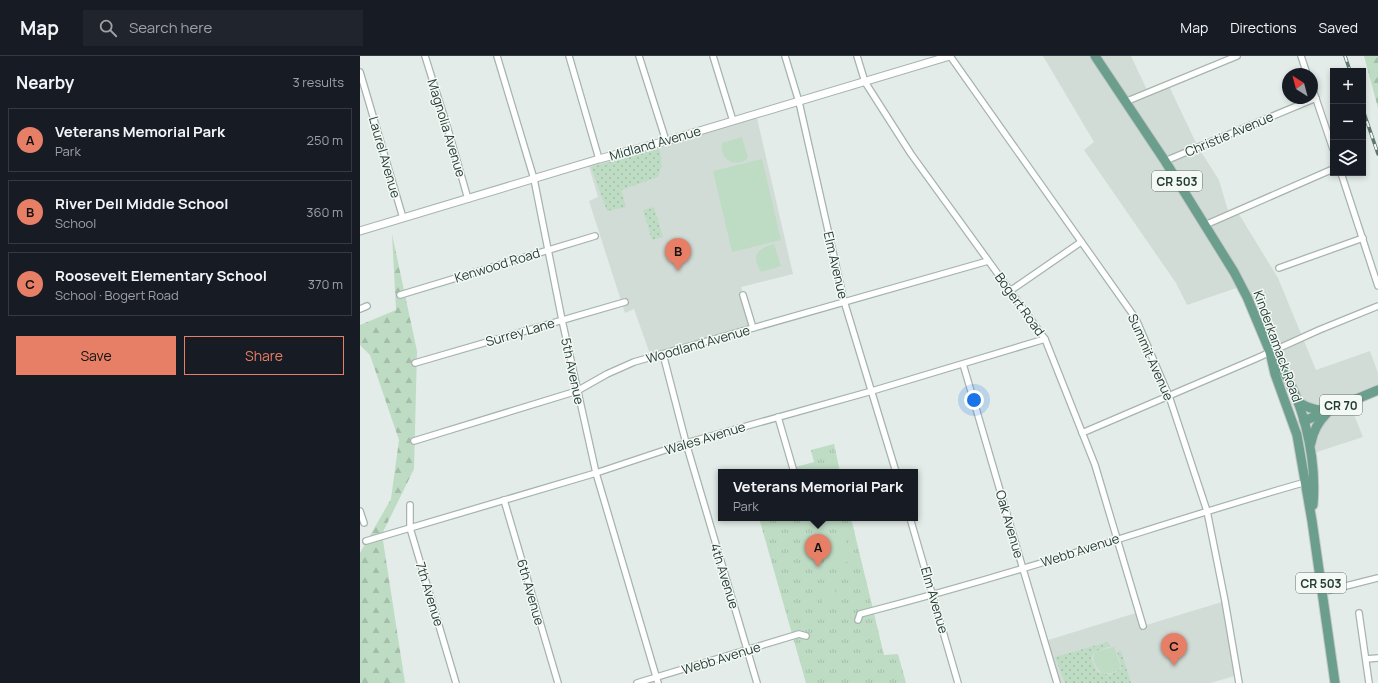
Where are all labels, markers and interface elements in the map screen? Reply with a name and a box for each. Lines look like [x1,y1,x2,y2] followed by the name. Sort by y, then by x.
[83,10,363,46] search box
[20,15,59,41] text: Map
[97,17,119,39] icon: search
[129,17,212,38] text: Search here
[1180,18,1208,37] text: Map
[1230,18,1297,37] text: Directions
[1319,18,1358,37] text: Saved
[1282,68,1318,104] north arrow
[1330,68,1366,176] map controls
[1330,68,1366,104] button: +
[16,71,74,94] text: Nearby
[292,73,344,91] text: 3 results
[424,77,471,180] street label: Magnolia Avenue
[1330,104,1366,140] button: −
[1182,107,1276,161] street label: Christie Avenue
[365,114,405,200] street label: Laurel Avenue
[55,121,225,142] text: Veterans Memorial Park
[607,121,703,165] street label: Midland Avenue
[26,131,34,149] text: A
[307,131,343,149] text: 250 m
[1330,140,1366,176] button: layers
[55,142,81,160] text: Park
[1152,171,1202,191] road number: CR 503
[55,193,228,214] text: River Dell Middle School
[26,203,34,221] text: B
[306,203,343,221] text: 360 m
[55,214,96,232] text: School
[820,230,853,301] street label: Elm Avenue
[665,238,691,271] pin: B
[452,243,542,287] street label: Kenwood Road
[55,265,267,286] text: Roosevelt Elementary School
[991,269,1049,339] street label: Bogert Road
[25,275,35,293] text: C
[308,275,343,293] text: 370 m
[55,286,179,304] text: School · Bogert Road
[1249,288,1307,404] street label: Kinderkamack Road
[1124,311,1178,404] street label: Summit Avenue
[483,313,557,350] street label: Surrey Lane
[644,320,752,367] street label: Woodland Avenue
[16,336,176,375] button: Save
[184,336,344,375] button: Share
[557,336,589,406] street label: 5th Avenue
[964,390,984,410] your location
[1320,395,1362,415] road number: CR 70
[663,417,748,459] street label: Wales Avenue
[718,469,918,521] popup
[733,476,903,497] text: Veterans Memorial Park
[992,488,1028,561] street label: Oak Avenue
[733,497,759,515] text: Park
[1038,529,1122,571] street label: Webb Avenue
[805,534,831,567] pin: A
[706,541,744,611] street label: 4th Avenue
[513,557,549,628] street label: 6th Avenue
[412,560,448,629] street label: 7th Avenue
[917,565,953,636] street label: Elm Avenue
[1296,573,1346,593] road number: CR 503
[1161,633,1187,666] pin: C
[679,637,763,679] street label: Webb Avenue

